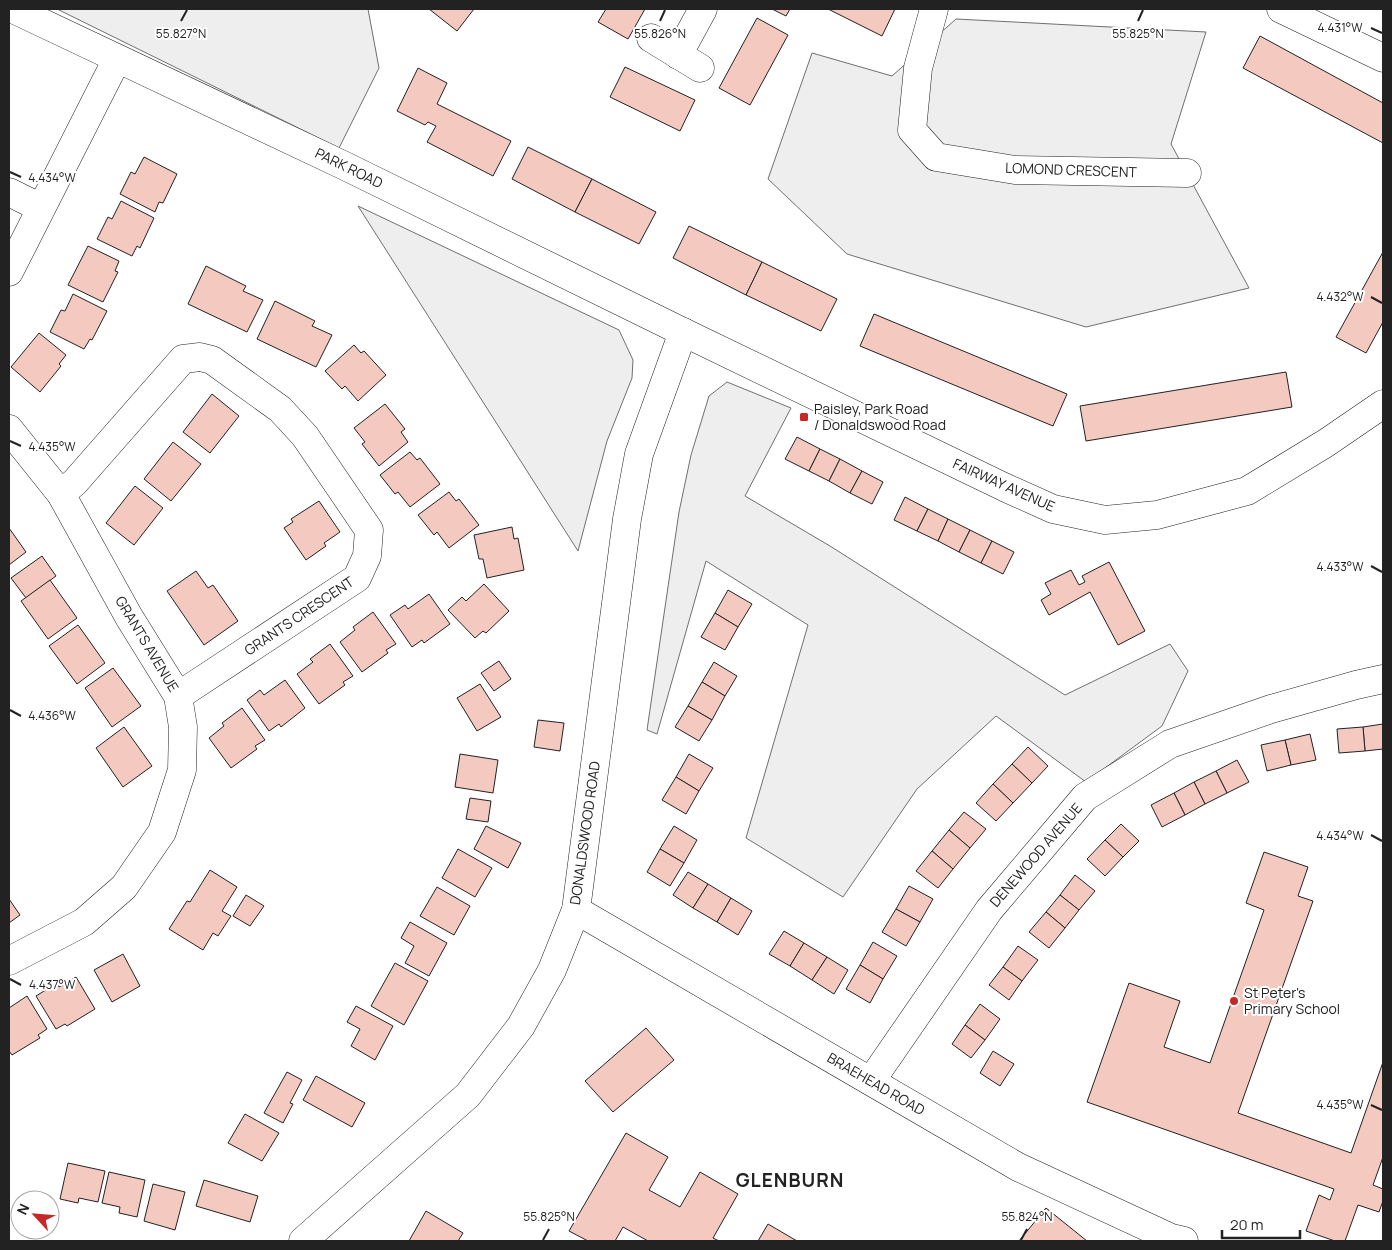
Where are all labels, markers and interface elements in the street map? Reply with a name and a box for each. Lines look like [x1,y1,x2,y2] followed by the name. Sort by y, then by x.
[1318,19,1363,36] text: 4.431°W
[156,25,206,42] text: 55.827°N
[634,25,686,42] text: 55.826°N
[1112,25,1164,42] text: 55.825°N
[312,143,386,192] street label: PARK ROAD
[1005,158,1138,181] street label: LOMOND CRESCENT
[28,169,76,186] text: 4.434°W
[1316,288,1364,305] text: 4.432°W
[814,399,946,434] place label: Paisley, Park Road / Donaldswood Road
[798,411,810,423] marker: Paisley, Park Road / Donaldswood Road
[28,438,76,455] text: 4.435°W
[950,454,1058,516] street label: FAIRWAY AVENUE
[1317,558,1364,575] text: 4.433°W
[240,572,358,659] street label: GRANTS CRESCENT
[111,592,184,695] street label: GRANTS AVENUE
[28,707,77,724] text: 4.436°W
[565,760,604,906] street label: DONALDSWOOD ROAD
[985,799,1086,911] street label: DENEWOOD AVENUE
[1316,827,1364,844] text: 4.434°W
[29,976,76,993] text: 4.437°W
[1244,983,1340,1018] place label: St Peter's Primary School
[1228,995,1240,1007] marker: St Peter's Primary School
[824,1048,929,1119] street label: BRAEHEAD ROAD
[1316,1096,1364,1113] text: 4.435°W
[736,1167,844,1193] district label: GLENBURN
[10,1190,60,1240] north arrow
[12,1200,34,1218] text: N
[523,1208,575,1225] text: 55.825°N
[1001,1208,1053,1225] text: 55.824°N
[1222,1208,1300,1240] scale bar
[1230,1214,1263,1235] text: 20 m

